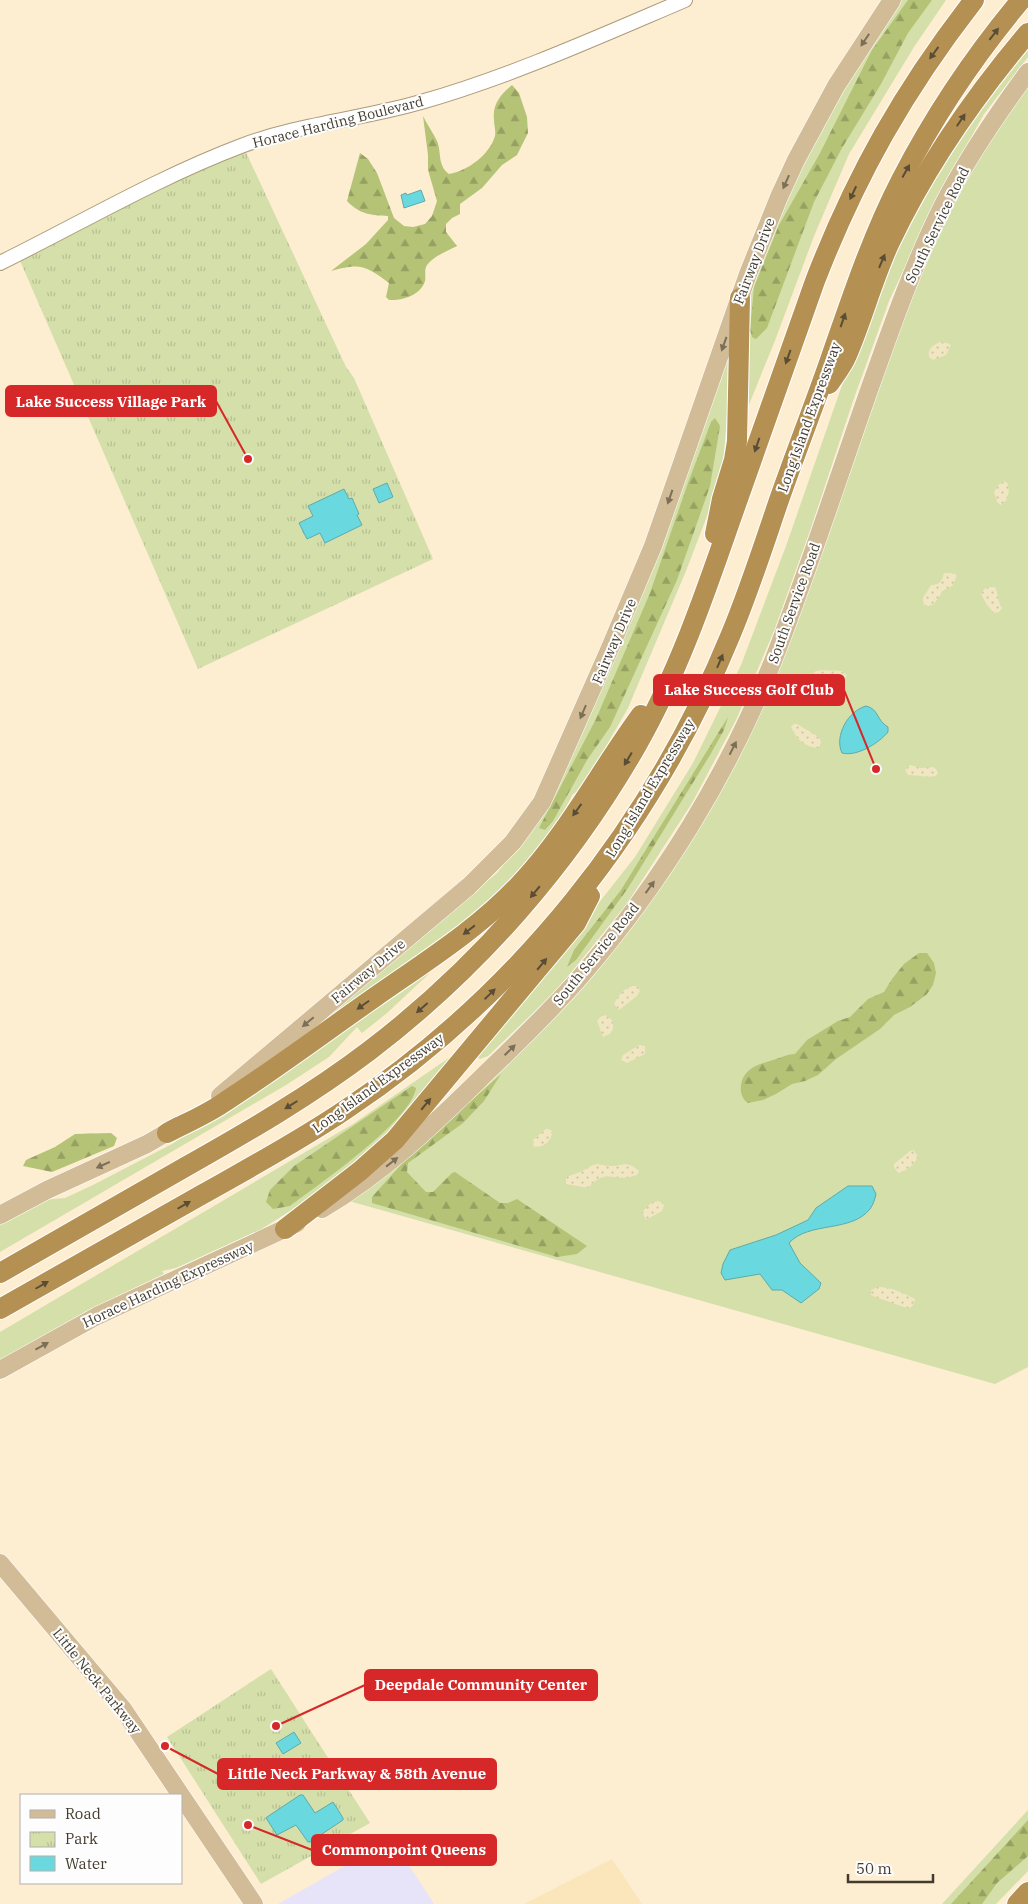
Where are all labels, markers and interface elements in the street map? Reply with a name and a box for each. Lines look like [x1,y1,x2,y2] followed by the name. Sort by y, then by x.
[989,27,999,41] one-way arrow
[860,34,869,47] one-way arrow
[929,46,939,60] one-way arrow
[251,92,426,152] street label: Horace Harding Boulevard
[956,113,966,126] one-way arrow
[901,163,973,286] street label: South Service Road
[902,164,911,177] one-way arrow
[781,175,789,189] one-way arrow
[848,186,856,200] one-way arrow
[729,215,779,307] street label: Fairway Drive
[878,254,886,268] one-way arrow
[839,312,847,327] one-way arrow
[720,336,727,351] one-way arrow
[773,339,845,495] street label: Long Island Expressway
[784,350,792,365] one-way arrow
[6,386,216,416] callout: Lake Success Village Park
[16,392,207,411] text: Lake Success Village Park
[753,438,761,453] one-way arrow
[666,490,674,505] one-way arrow
[764,540,824,666] street label: South Service Road
[588,595,640,687] street label: Fairway Drive
[716,654,724,668] one-way arrow
[654,675,844,705] callout: Lake Success Golf Club
[664,680,834,699] text: Lake Success Golf Club
[578,705,586,719] one-way arrow
[601,715,699,861] street label: Long Island Expressway
[729,741,737,755] one-way arrow
[623,753,633,766] one-way arrow
[572,803,582,817] one-way arrow
[645,880,655,894] one-way arrow
[529,885,540,898] one-way arrow
[549,899,643,1009] street label: South Service Road
[462,925,476,935] one-way arrow
[327,935,409,1007] street label: Fairway Drive
[537,957,548,970] one-way arrow
[483,988,495,1000] one-way arrow
[357,1000,370,1010] one-way arrow
[415,1003,428,1014] one-way arrow
[302,1017,315,1028] one-way arrow
[309,1029,448,1137] street label: Long Island Expressway
[504,1044,516,1056] one-way arrow
[420,1097,431,1110] one-way arrow
[284,1100,297,1109] one-way arrow
[385,1156,398,1167] one-way arrow
[96,1161,110,1169] one-way arrow
[177,1200,190,1209] one-way arrow
[80,1236,257,1332] street label: Horace Harding Expressway
[36,1280,49,1289] one-way arrow
[35,1341,49,1350] one-way arrow
[49,1625,145,1738] street label: Little Neck Parkway
[365,1670,597,1700] callout: Deepdale Community Center
[375,1675,588,1694] text: Deepdale Community Center
[218,1759,496,1789] callout: Little Neck Parkway & 58th Avenue
[228,1764,486,1783] text: Little Neck Parkway & 58th Avenue
[20,1794,182,1884] legend
[65,1804,101,1823] text: Road
[65,1829,98,1848] text: Park
[312,1835,496,1865] callout: Commonpoint Queens
[322,1840,486,1859] text: Commonpoint Queens
[848,1852,933,1884] scale bar
[65,1854,107,1873] text: Water
[856,1859,892,1878] text: 50 m

